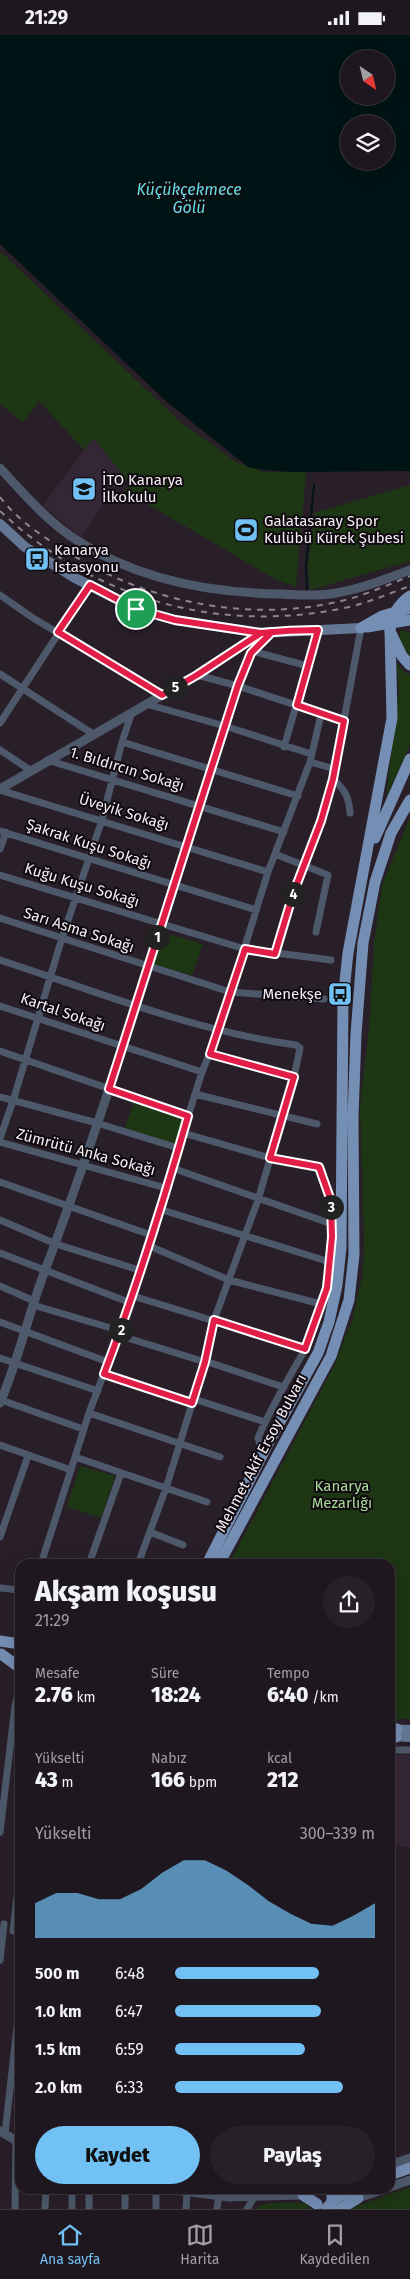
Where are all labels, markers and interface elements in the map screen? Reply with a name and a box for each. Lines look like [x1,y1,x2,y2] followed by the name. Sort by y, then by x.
[25,6,68,29] text: 21:29
[340,50,395,105] north arrow
[340,50,395,170] map controls
[340,115,395,170] button: layers
[136,180,242,217] water label: Küçükçekmece Gölü
[102,471,183,506] place label: İTO Kanarya İlkokulu
[71,476,97,502] school or university icon: İTO Kanarya İlkokulu
[264,512,404,547] place label: Galatasaray Spor Kulübü Kürek Şubesi
[233,517,259,543] sports icon: Galatasaray Spor Kulübü Kürek Şubesi
[54,541,119,576] place label: Kanarya Istasyonu
[24,546,50,572] bus stop icon: Kanarya Istasyonu
[115,588,157,630] pin
[122,595,150,623] icon: arrive
[162,675,188,699] pin: 5
[172,679,179,696] text: 5
[68,743,186,795] street label: 1. Bıldırcın Sokağı
[77,790,171,834] street label: Üveyik Sokağı
[24,815,154,873] street label: Şakrak Kuşu Sokağı
[22,859,142,911] street label: Kuğu Kuşu Sokağı
[280,881,306,907] pin: 4
[290,886,297,903] text: 4
[21,904,137,956] street label: Sarı Asma Sokağı
[144,925,170,949] pin: 1
[154,929,161,946] text: 1
[327,981,353,1007] bus stop icon: Menekşe
[262,985,322,1003] place label: Menekşe
[18,989,108,1035] street label: Kartal Sokağı
[15,1125,157,1179] street label: Zümrütü Anka Sokağı
[318,1195,344,1219] pin: 3
[328,1199,335,1216] text: 3
[108,1317,134,1343] pin: 2
[118,1322,125,1339] text: 2
[212,1371,310,1535] street label: Mehmet Akif Ersoy Bulvarı
[312,1477,372,1512] park label: Kanarya Mezarlığı
[35,1575,217,1608] text: Akşam koşusu
[323,1576,375,1628] button: share
[35,1611,69,1630] text: 21:29
[35,1665,80,1682] text: Mesafe
[151,1665,179,1682] text: Süre
[267,1665,310,1682] text: Tempo
[35,1682,73,1708] text: 2.76
[151,1682,201,1708] text: 18:24
[267,1682,309,1708] text: 6:40
[73,1689,96,1706] text: km
[309,1689,339,1706] text: /km
[35,1750,85,1767] text: Yükselti
[151,1750,187,1767] text: Nabız
[267,1750,292,1767] text: kcal
[35,1767,58,1793] text: 43
[151,1767,185,1793] text: 166
[267,1767,298,1793] text: 212
[58,1774,74,1791] text: m
[185,1774,217,1791] text: bpm
[35,1824,92,1843] text: Yükselti
[300,1824,375,1843] text: 300–339 m
[35,1964,80,1983] text: 500 m
[115,1964,145,1983] text: 6:48
[35,2002,82,2021] text: 1.0 km
[115,2002,143,2021] text: 6:47
[35,2040,81,2059] text: 1.5 km
[115,2040,144,2059] text: 6:59
[35,2078,82,2097] text: 2.0 km
[115,2078,143,2097] text: 6:33
[35,2126,200,2184] button: Kaydet
[210,2126,375,2184] button: Paylaş
[40,2221,100,2268] tab: Ana sayfa
[180,2221,219,2268] tab: Harita
[299,2221,370,2268] tab: Kaydedilen

